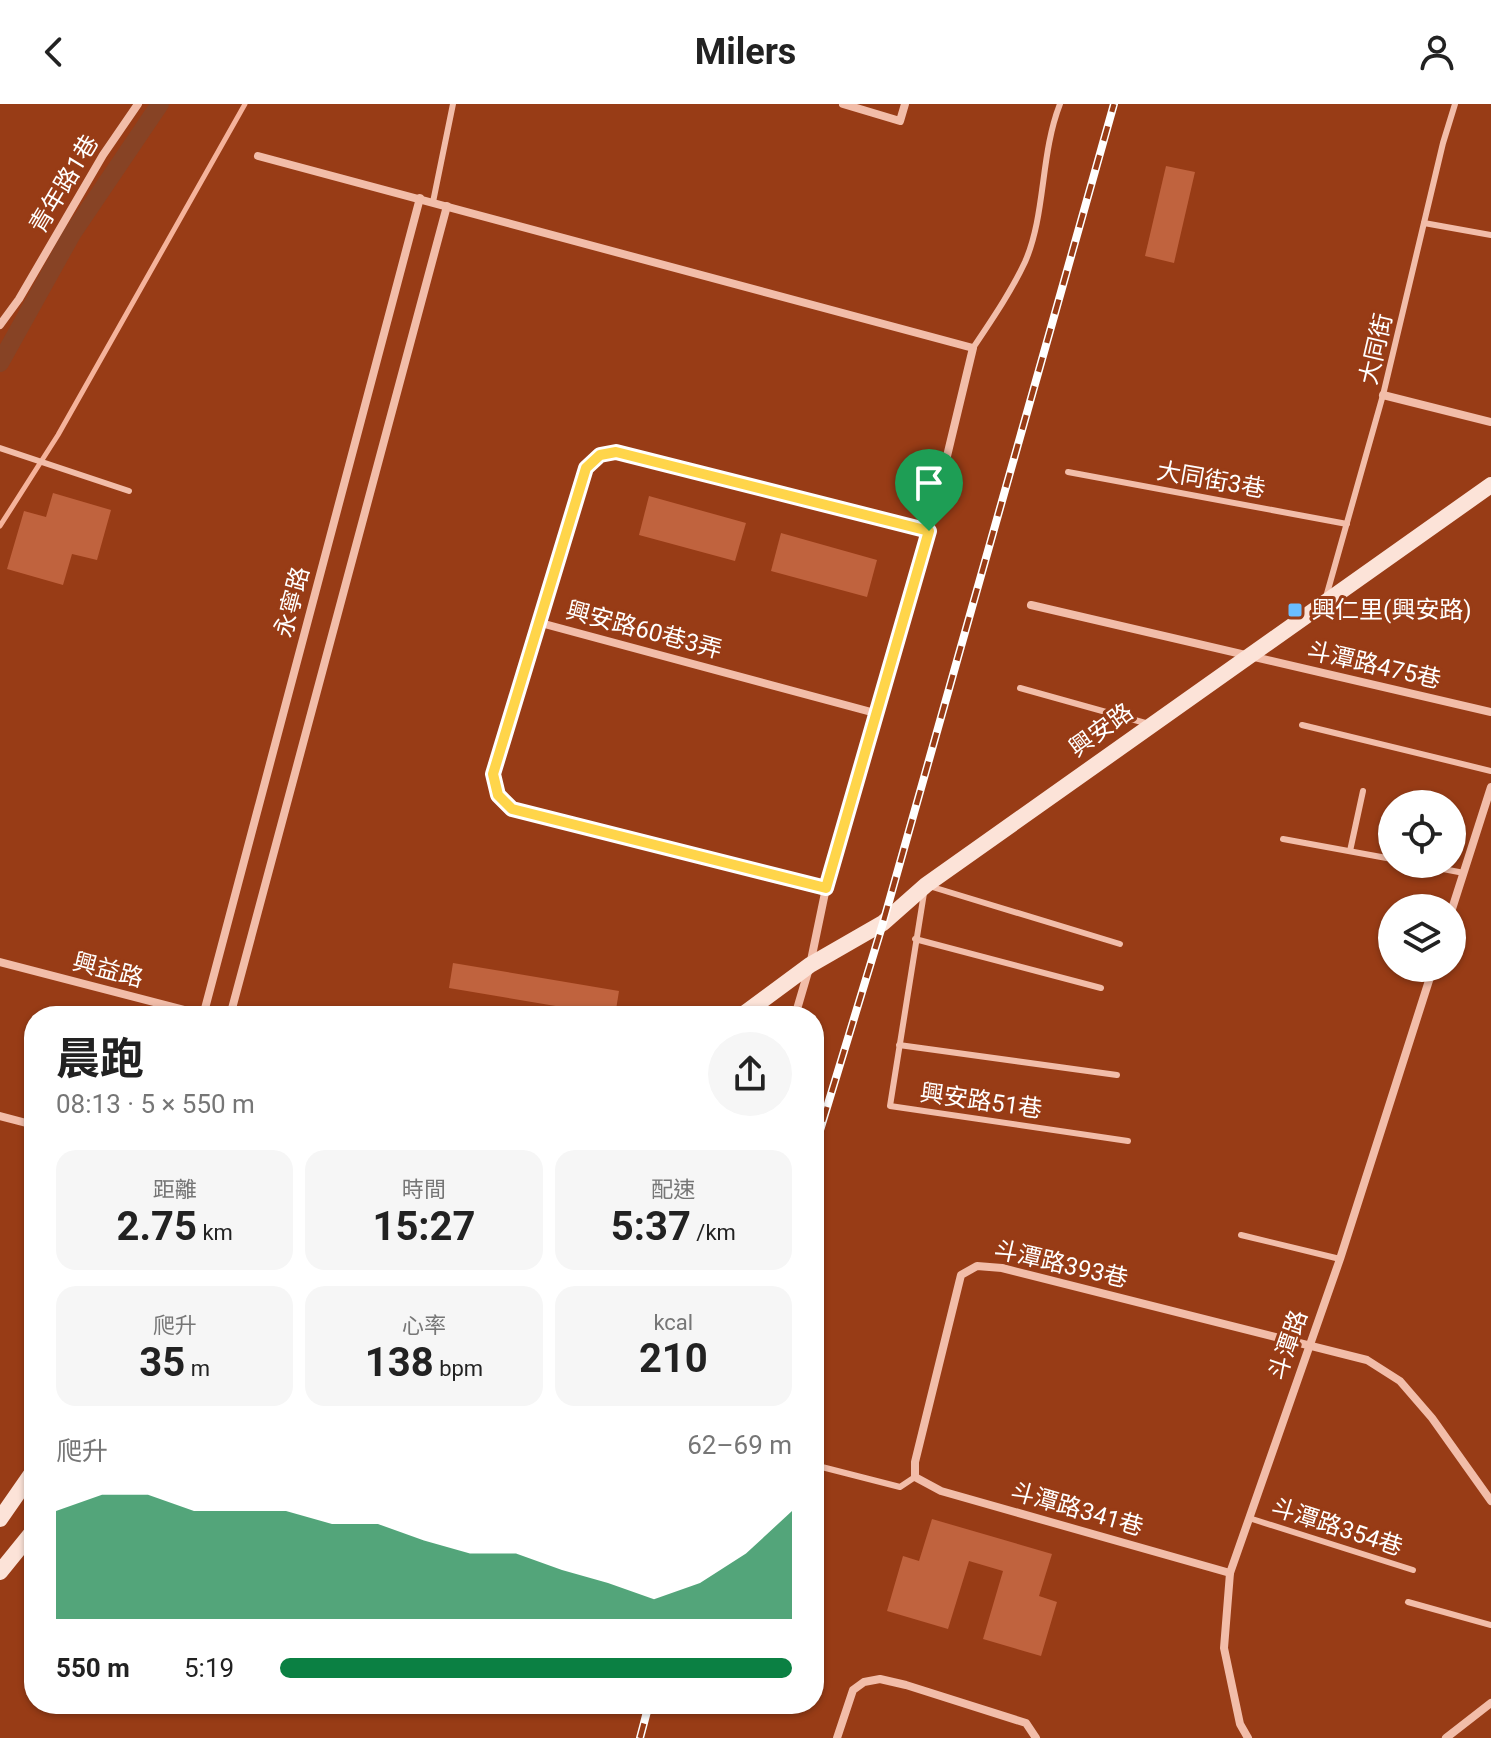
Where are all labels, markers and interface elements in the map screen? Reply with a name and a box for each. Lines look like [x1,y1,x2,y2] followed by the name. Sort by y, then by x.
[32,30,76,74] icon: back
[1415,30,1459,74] icon: person
[695,31,796,73] text: Milers
[24,130,104,238] street label: 青年路1巷
[1354,311,1398,387] street label: 大同街
[895,449,963,531] pin
[1155,457,1267,503] street label: 大同街3巷
[907,461,951,505] icon: arrive
[269,564,315,640] street label: 永寧路
[563,596,725,664] street label: 興安路60巷3弄
[1311,596,1472,624] place label: 興仁里(興安路)
[1286,601,1304,619] marker: 興仁里(興安路)
[1304,636,1444,694] street label: 斗潭路475巷
[1064,698,1138,762] street label: 興安路
[1378,790,1466,982] map controls
[1378,790,1466,878] button: locate
[1378,894,1466,982] button: layers
[70,947,146,993] street label: 興益路
[708,1032,792,1116] button: share
[56,1033,144,1085] text: 晨跑
[918,1079,1044,1123] street label: 興安路51巷
[56,1089,255,1119] text: 08:13 · 5 × 550 m
[153,1177,197,1202] text: 距離
[402,1177,446,1202] text: 時間
[651,1177,695,1202] text: 配速
[116,1203,197,1250] text: 2.75
[372,1203,476,1250] text: 15:27
[611,1203,691,1250] text: 5:37
[197,1220,233,1245] text: km
[691,1220,736,1245] text: /km
[991,1235,1131,1293] street label: 斗潭路393巷
[1263,1306,1313,1384] street label: 斗潭路
[653,1310,693,1335] text: kcal
[153,1313,197,1338] text: 爬升
[402,1313,446,1338] text: 心率
[639,1335,708,1382] text: 210
[139,1339,185,1386] text: 35
[365,1339,434,1386] text: 138
[185,1356,210,1381] text: m
[434,1356,483,1381] text: bpm
[687,1430,792,1460] text: 62–69 m
[56,1436,108,1466] text: 爬升
[1008,1477,1146,1541] street label: 斗潭路341巷
[1268,1493,1406,1561] street label: 斗潭路354巷
[56,1653,130,1683] text: 550 m
[184,1653,234,1683] text: 5:19

